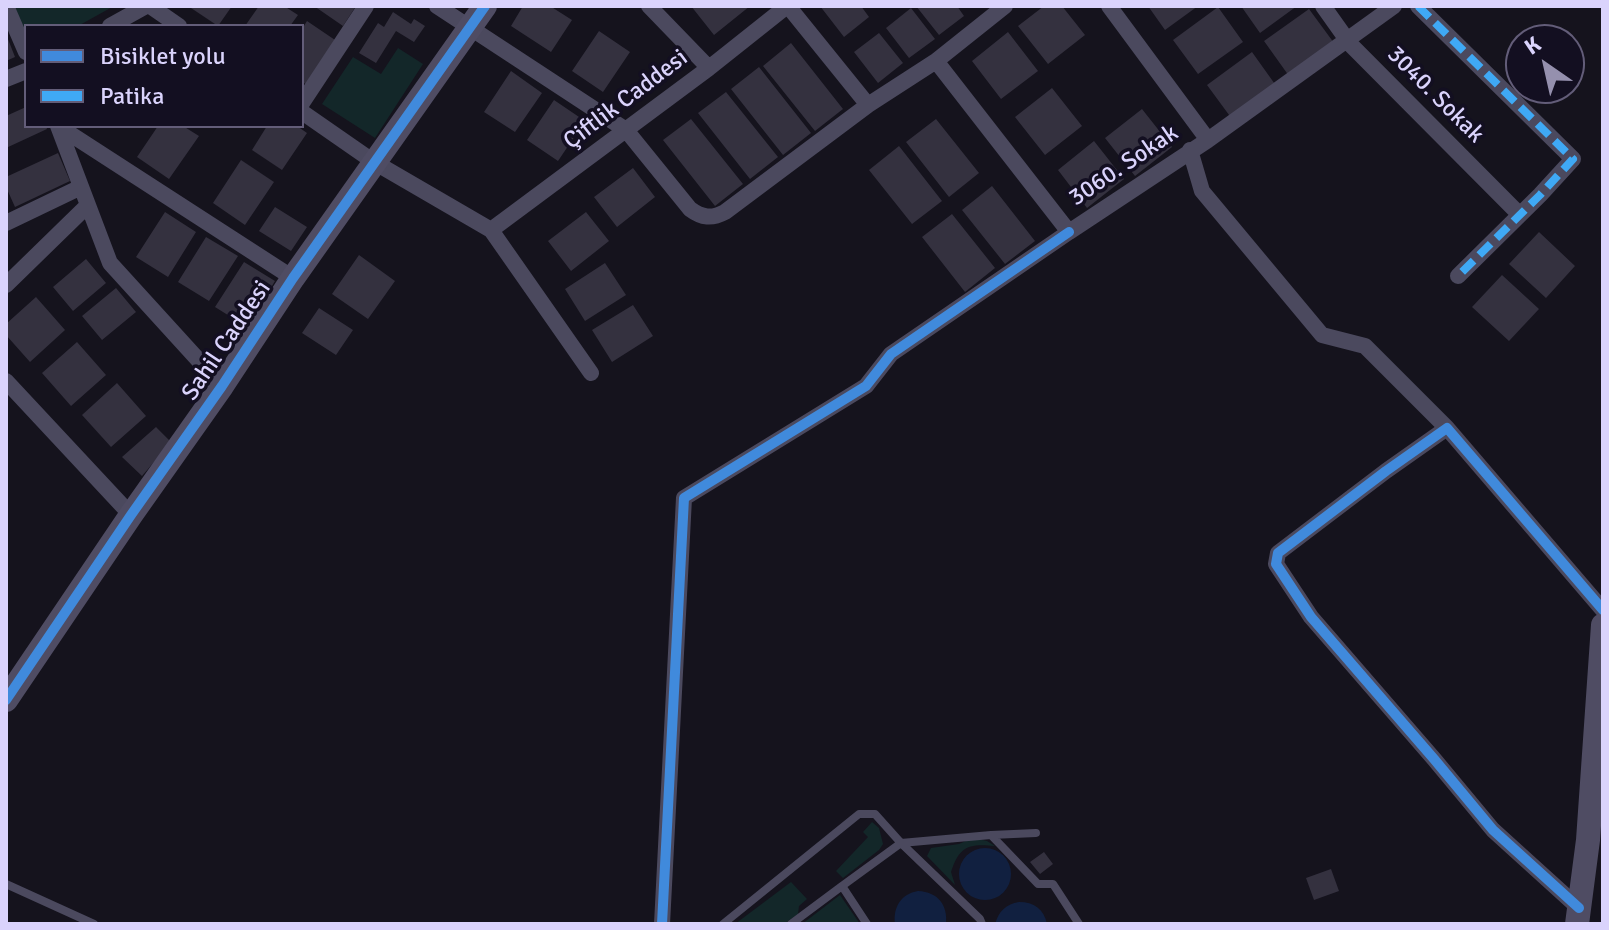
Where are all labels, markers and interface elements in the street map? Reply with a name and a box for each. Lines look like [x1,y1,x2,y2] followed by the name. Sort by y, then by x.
[24,24,304,128] legend
[1505,24,1585,104] north arrow
[1519,30,1546,60] text: K
[1380,40,1490,150] street label: 3040. Sokak
[100,41,226,71] text: Bisiklet yolu
[558,44,694,156] street label: Çiftlik Caddesi
[100,81,164,111] text: Patika
[1064,119,1184,213] street label: 3060. Sokak
[176,276,278,406] street label: Sahil Caddesi

